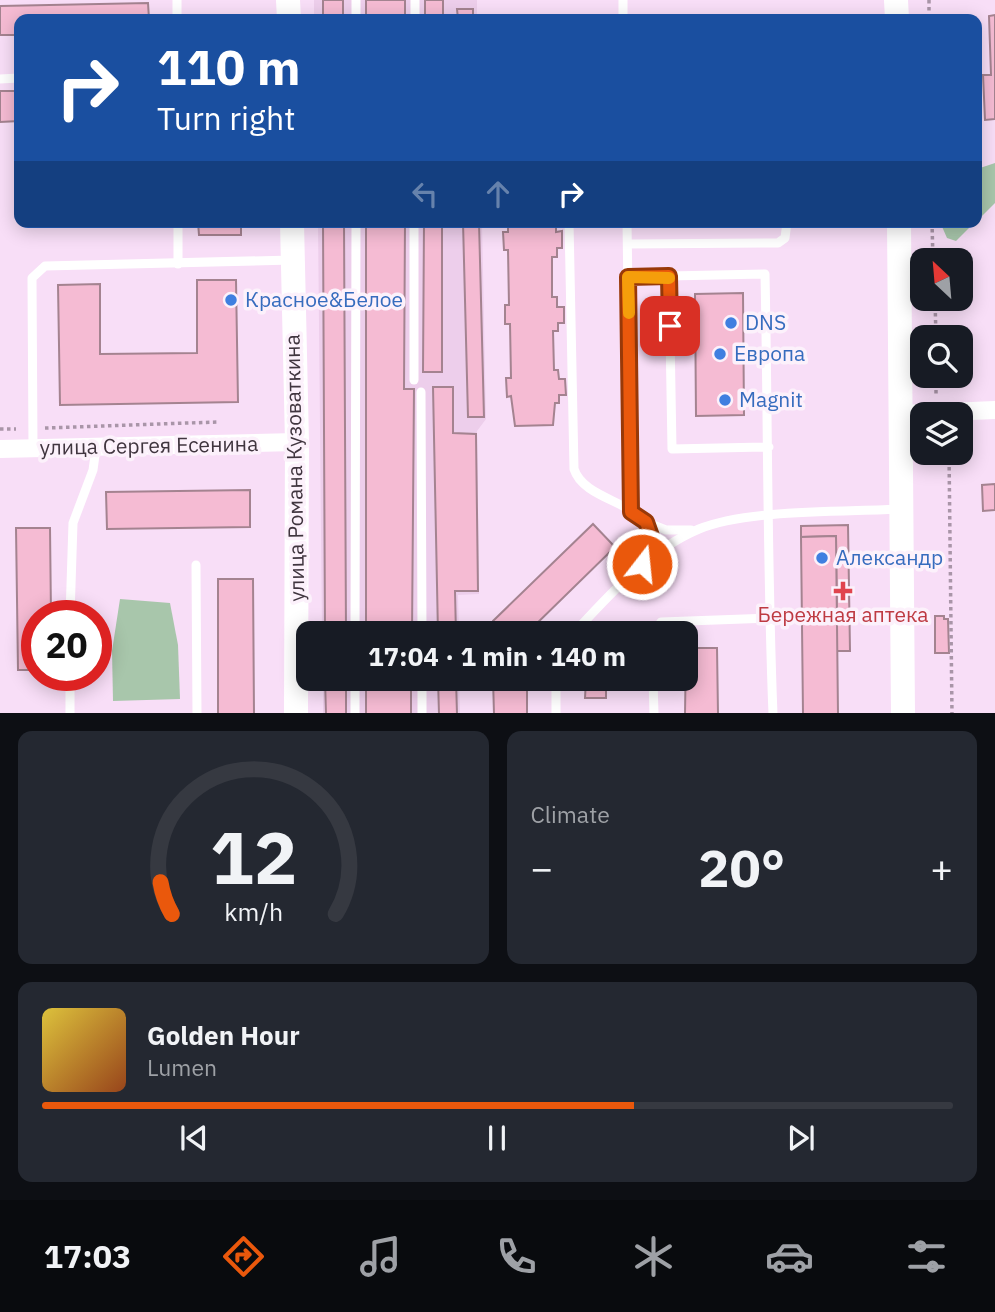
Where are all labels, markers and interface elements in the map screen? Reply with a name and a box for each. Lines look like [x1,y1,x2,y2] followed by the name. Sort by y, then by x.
[157,35,301,98] text: 110 m
[42,42,133,133] icon: right
[157,97,295,139] text: Turn right
[406,175,444,213] icon: left
[479,175,517,213] icon: ahead
[552,175,590,213] icon: right
[910,248,973,312] north arrow
[910,248,973,465] map controls
[245,285,403,313] place label: Красное&Белое
[223,292,239,308] marker: Красное&Белое
[640,296,700,356] pin
[651,307,689,345] icon: arrive
[745,308,786,336] place label: DNS
[723,315,739,331] marker: DNS
[910,325,973,388] button: search
[278,334,310,602] street label: улица Романа Кузоваткина
[734,339,805,367] place label: Европа
[712,346,728,362] marker: Европа
[739,385,803,413] place label: Magnit
[717,392,733,408] marker: Magnit
[910,402,973,465] button: layers
[39,429,259,461] street label: улица Сергея Есенина
[605,527,679,601] position arrow
[836,543,943,571] place label: Александр
[814,550,830,566] marker: Александр
[835,583,851,599] marker: Бережная аптека
[21,600,112,691] speed limit sign: 20
[757,600,929,628] place label: Бережная аптека
[368,639,626,673] text: 17:04 · 1 min · 140 m
[531,799,610,829] text: Climate
[210,809,297,904] text: 12
[698,834,785,901] text: 20°
[531,843,553,892] text: −
[930,843,953,892] text: +
[224,894,283,927] text: km/h
[147,1018,300,1052] text: Golden Hour
[147,1052,217,1082] text: Lumen
[175,1119,213,1157] icon: previous
[478,1119,516,1157] icon: pause
[782,1119,820,1157] icon: next
[219,1232,268,1281] icon: directions
[356,1232,405,1281] icon: music
[492,1232,541,1281] icon: phone
[629,1232,678,1281] icon: climate
[765,1232,814,1281] icon: car
[902,1232,951,1281] icon: filters
[44,1235,131,1277] text: 17:03

